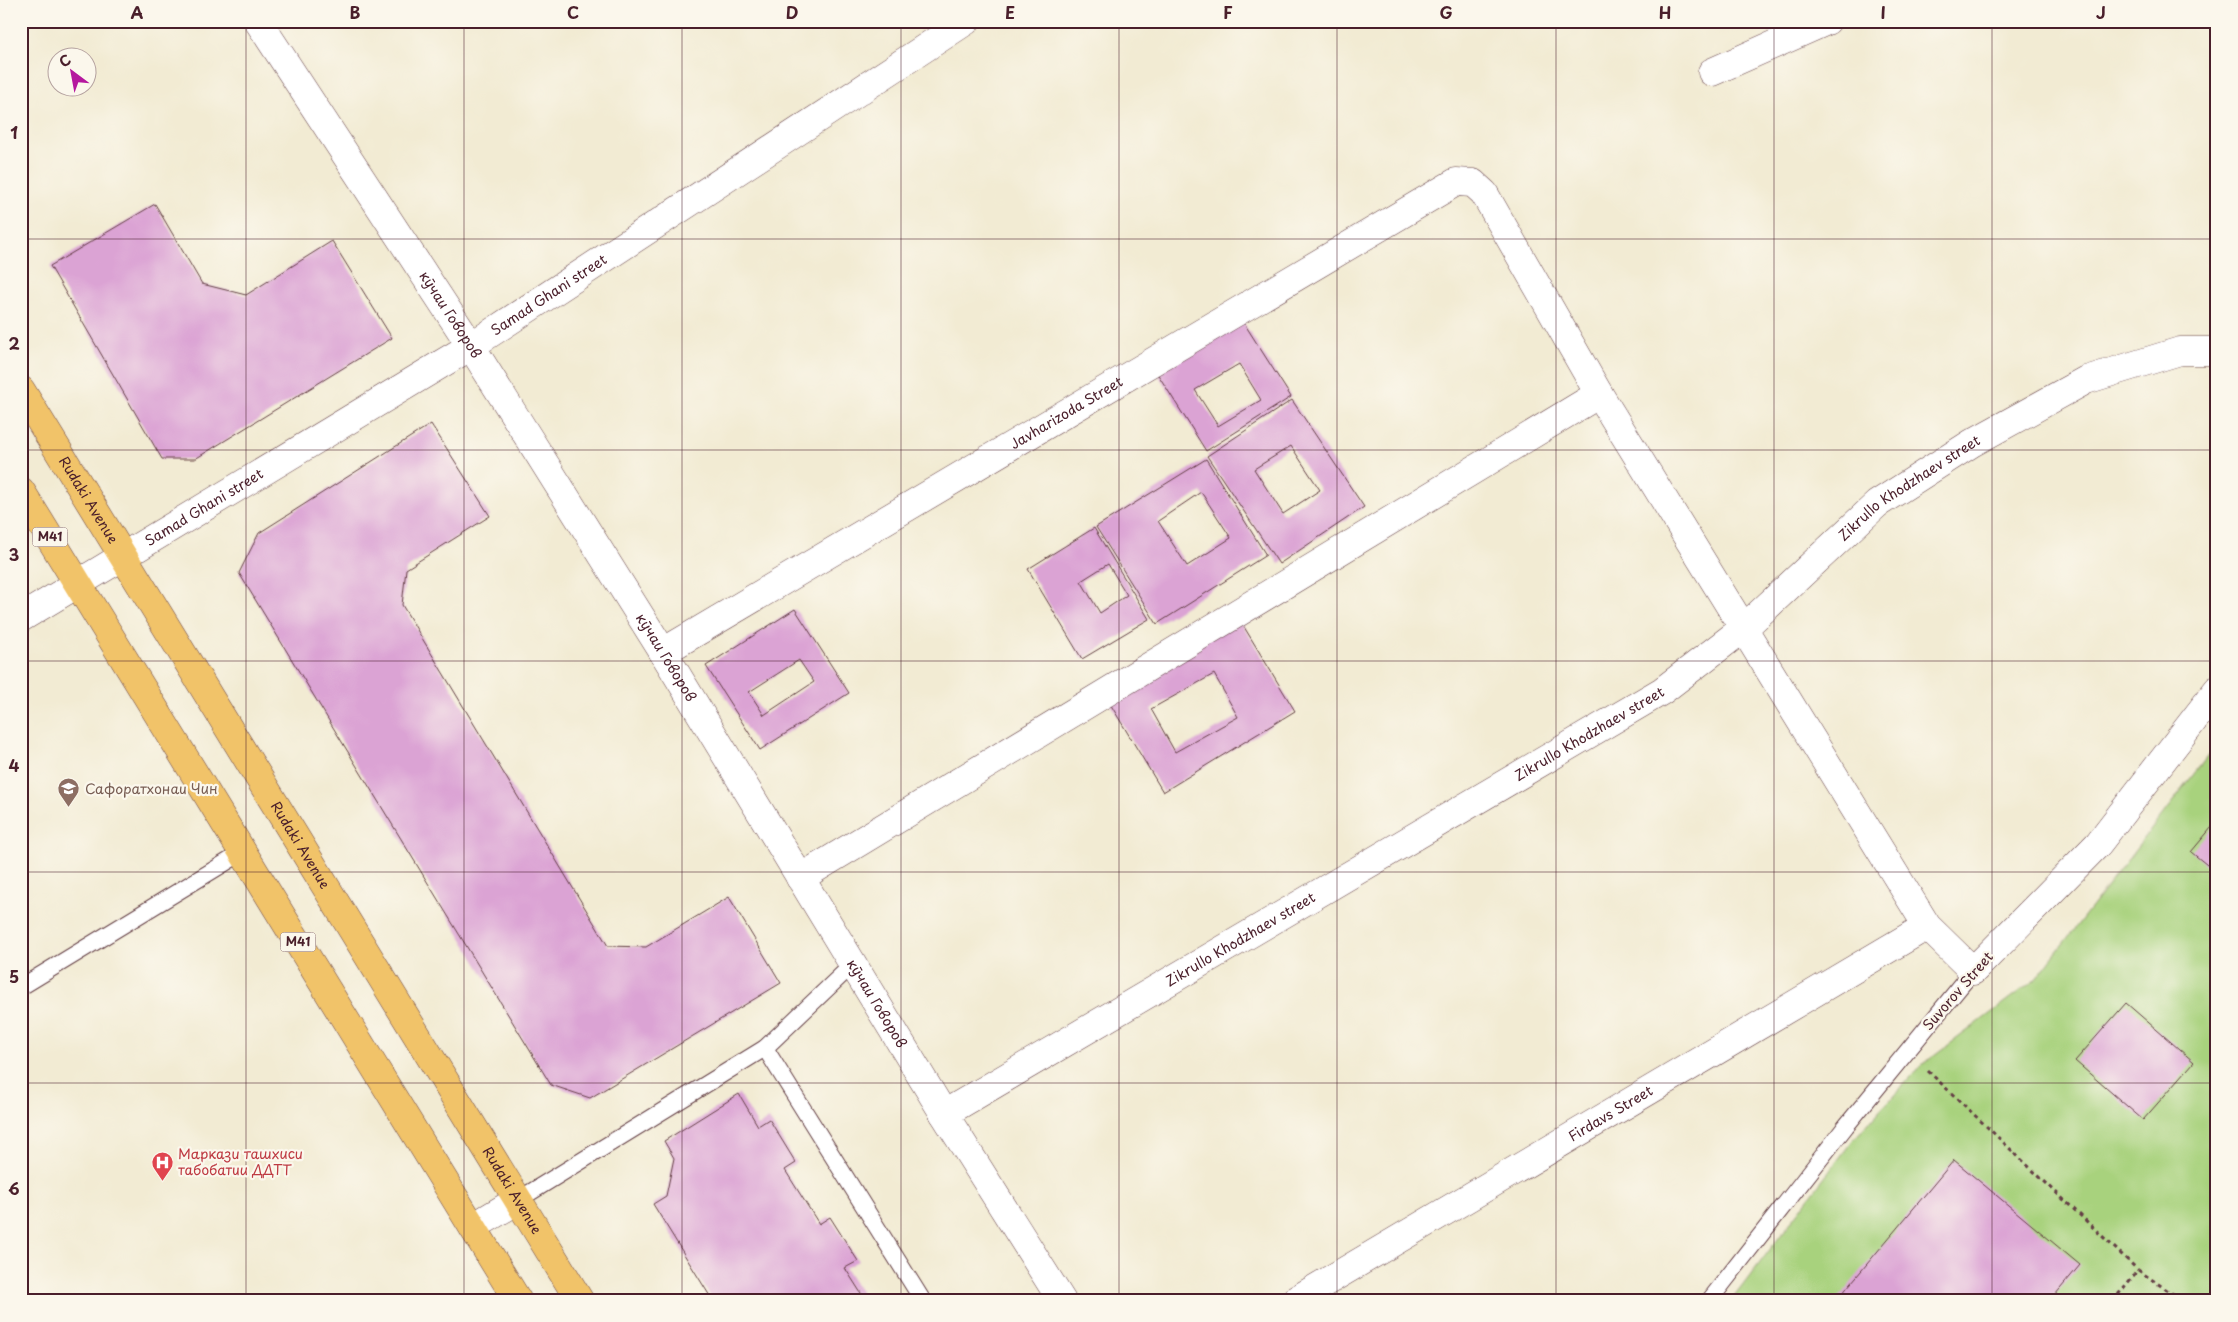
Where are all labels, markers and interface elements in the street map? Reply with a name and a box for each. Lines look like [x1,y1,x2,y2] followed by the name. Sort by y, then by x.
[131,0,144,24] text: A
[350,0,361,24] text: B
[567,0,579,24] text: C
[786,0,798,24] text: D
[1005,0,1015,24] text: E
[1223,0,1233,24] text: F
[1439,0,1453,24] text: G
[1659,0,1671,24] text: H
[1880,0,1886,24] text: I
[2096,0,2106,24] text: J
[48,48,98,98] north arrow
[55,49,75,72] text: С
[10,120,18,144] text: 1
[486,248,611,340] street label: Samad Ghani street
[415,267,487,362] street label: кӯчаи Говоров
[8,331,20,355] text: 2
[1006,371,1127,454] street label: Javharizoda Street
[1833,429,1984,545] street label: Zikrullo Khodzhaev street
[54,452,124,547] street label: Rudaki Avenue
[141,463,267,551] street label: Samad Ghani street
[32,528,68,546] road number: M41
[9,542,19,566] text: 3
[631,609,702,705] street label: кӯчаи Говоров
[1510,681,1668,786] street label: Zikrullo Khodzhaev street
[9,753,20,777] text: 4
[57,777,81,808] school or university icon: Сафоратхонаи Чин
[85,778,218,799] place label: Сафоратхонаи Чин
[266,797,336,893] street label: Rudaki Avenue
[1161,886,1319,991] street label: Zikrullo Khodzhaev street
[280,932,316,952] road number: M41
[1918,947,1998,1035] street label: Suvorov Street
[842,955,912,1051] street label: кӯчаи Говоров
[9,964,19,988] text: 5
[1564,1080,1657,1146] street label: Firdavs Street
[478,1142,547,1238] street label: Rudaki Avenue
[178,1143,303,1180] place label: Маркази ташхиси табобатии ДДТТ
[150,1150,174,1181] hospital icon: Маркази ташхиси табобатии ДДТТ
[8,1176,20,1200] text: 6

